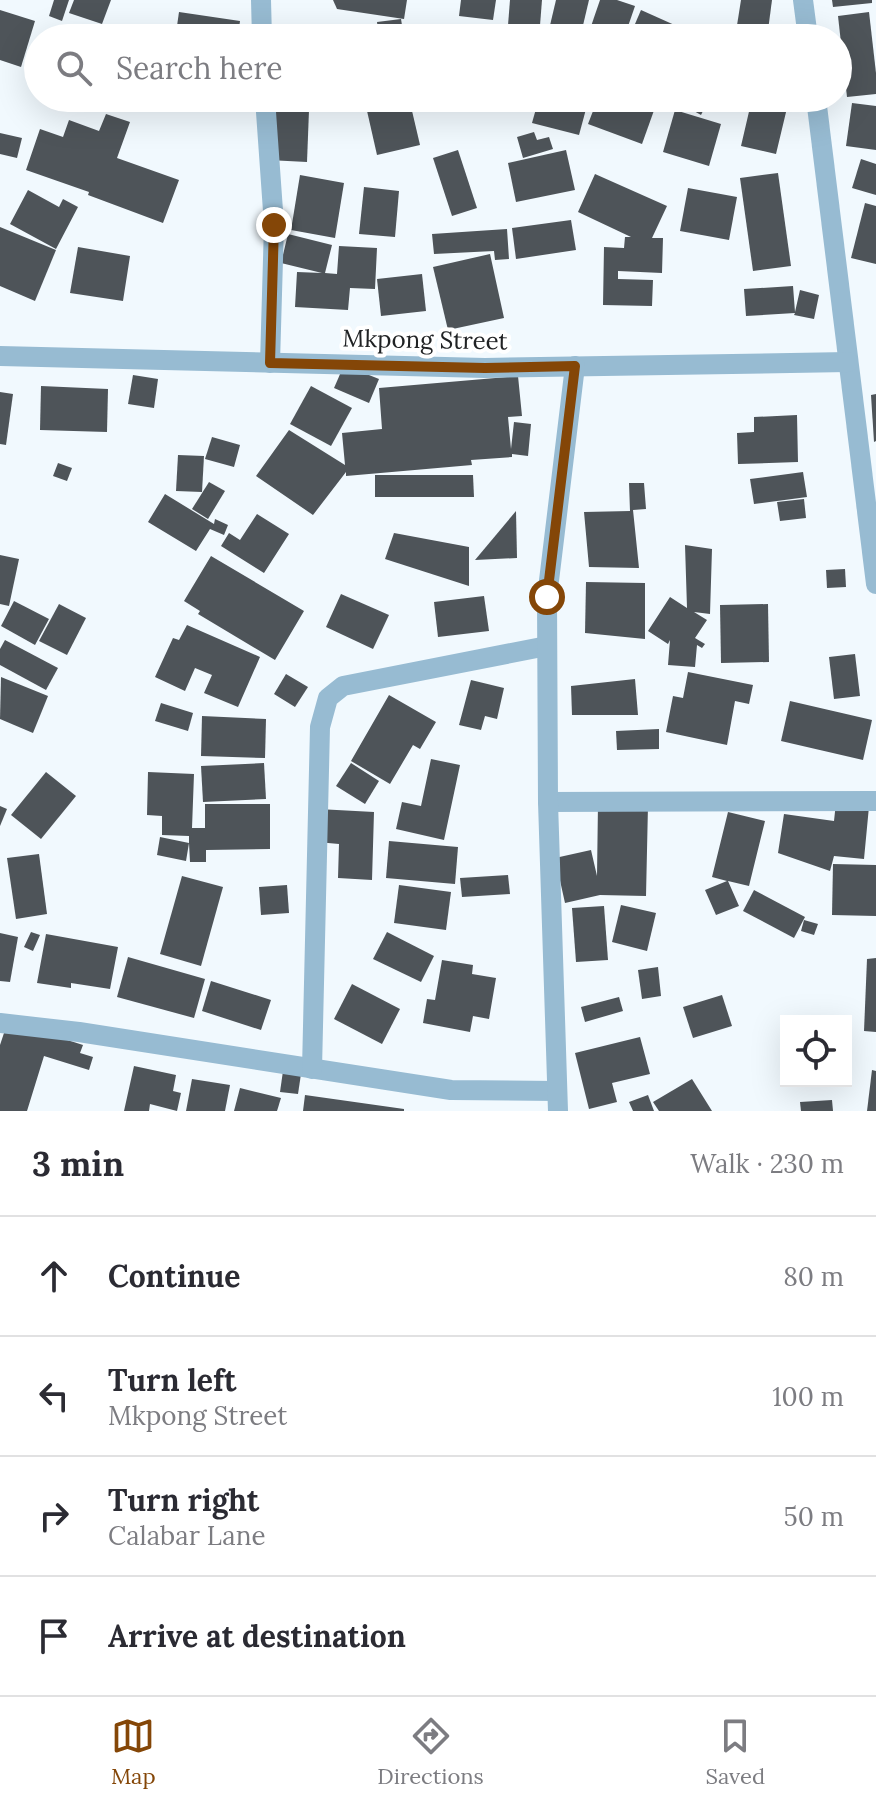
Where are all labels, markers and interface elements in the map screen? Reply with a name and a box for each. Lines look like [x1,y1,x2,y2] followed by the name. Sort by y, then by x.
[24,24,852,112] search box
[52,46,96,90] icon: search
[116,49,283,87] text: Search here
[256,207,292,243] route end
[342,323,509,356] street label: Mkpong Street
[529,579,565,615] route start
[780,1015,852,1087] map controls
[780,1015,852,1087] button: locate
[32,1142,124,1185] text: 3 min
[690,1147,844,1180] text: Walk · 230 m
[32,1254,76,1298] icon: ahead
[108,1257,240,1295] text: Continue
[783,1260,844,1293] text: 80 m
[108,1361,236,1399] text: Turn left
[32,1374,76,1418] icon: left
[772,1380,844,1413] text: 100 m
[108,1399,287,1432] text: Mkpong Street
[108,1481,259,1519] text: Turn right
[32,1494,76,1538] icon: right
[784,1500,844,1533] text: 50 m
[108,1519,266,1552] text: Calabar Lane
[32,1614,76,1658] icon: arrive
[108,1617,406,1655] text: Arrive at destination
[111,1714,156,1790] tab: Map
[377,1714,484,1790] tab: Directions
[706,1714,765,1790] tab: Saved

